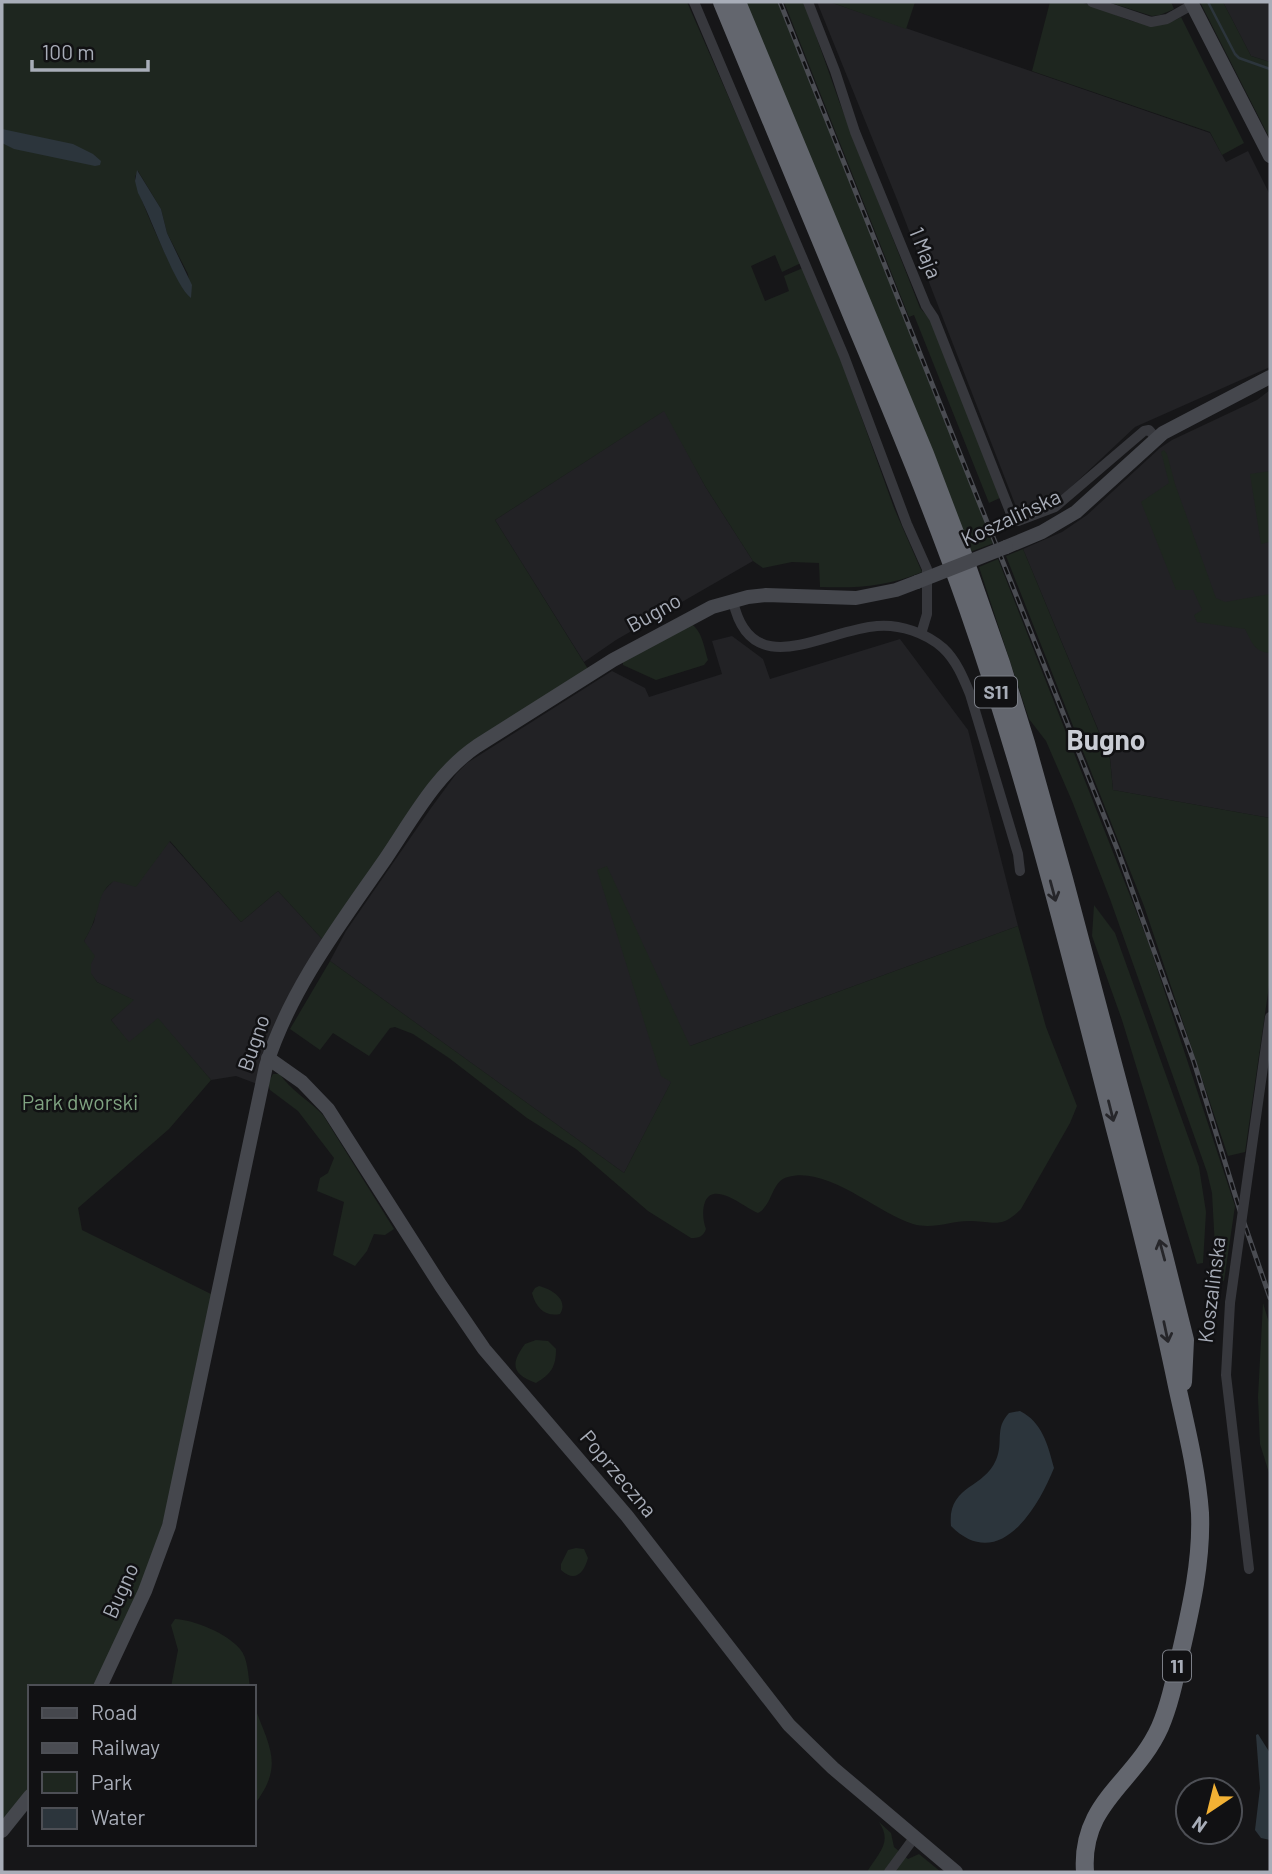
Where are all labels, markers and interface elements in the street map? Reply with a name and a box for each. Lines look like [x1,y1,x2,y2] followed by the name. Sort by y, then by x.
[32,28,147,72] scale bar
[42,39,95,64] text: 100 m
[905,223,948,282] street label: 1 Maja
[957,483,1064,551] street label: Koszalińska
[622,587,685,637] street label: Bugno
[975,677,1017,708] road number: S11
[1067,722,1145,756] district label: Bugno
[1047,879,1060,902] one-way arrow
[231,1011,274,1074] street label: Bugno
[22,1089,138,1114] park label: Park dworski
[1105,1099,1118,1122] one-way arrow
[1192,1235,1229,1344] street label: Koszalińska
[1155,1239,1168,1262] one-way arrow
[1159,1320,1173,1343] one-way arrow
[576,1425,663,1522] street label: Poprzeczna
[96,1559,143,1622] street label: Bugno
[1163,1650,1191,1682] road number: 11
[28,1685,256,1846] legend
[91,1699,137,1724] text: Road
[91,1734,160,1759] text: Railway
[91,1769,132,1794] text: Park
[1174,1776,1244,1846] north arrow
[91,1804,146,1829] text: Water
[1187,1812,1211,1838] text: N

